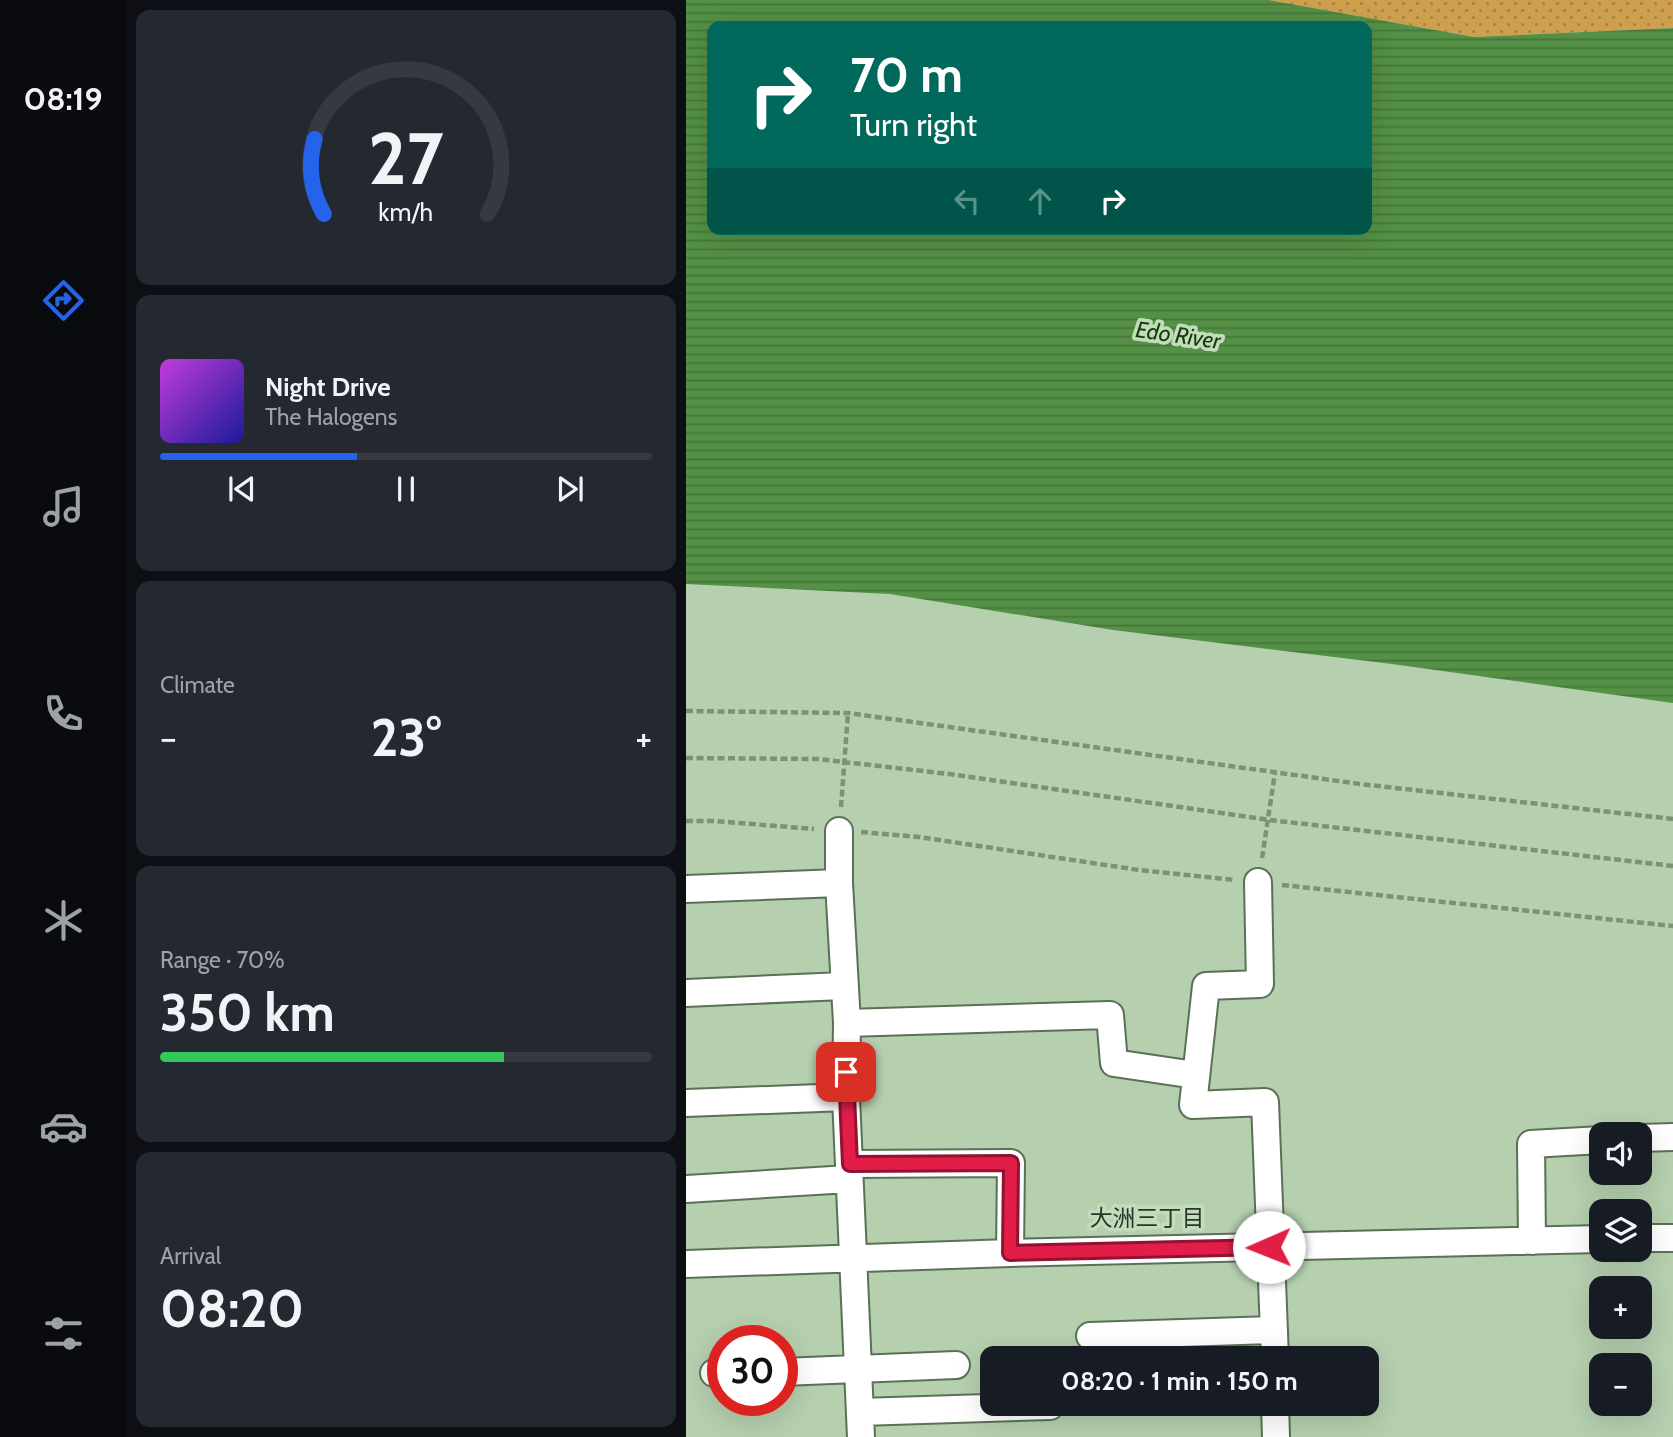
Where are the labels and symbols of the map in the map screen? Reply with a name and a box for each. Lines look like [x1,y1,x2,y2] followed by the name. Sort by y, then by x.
[1134,315,1223,355] water label: Edo River
[816,1042,876,1102] pin
[1090,1204,1205,1232] district label: 大洲三丁目
[1232,1210,1306,1284] position arrow
[707,1325,798,1416] speed limit sign: 30

